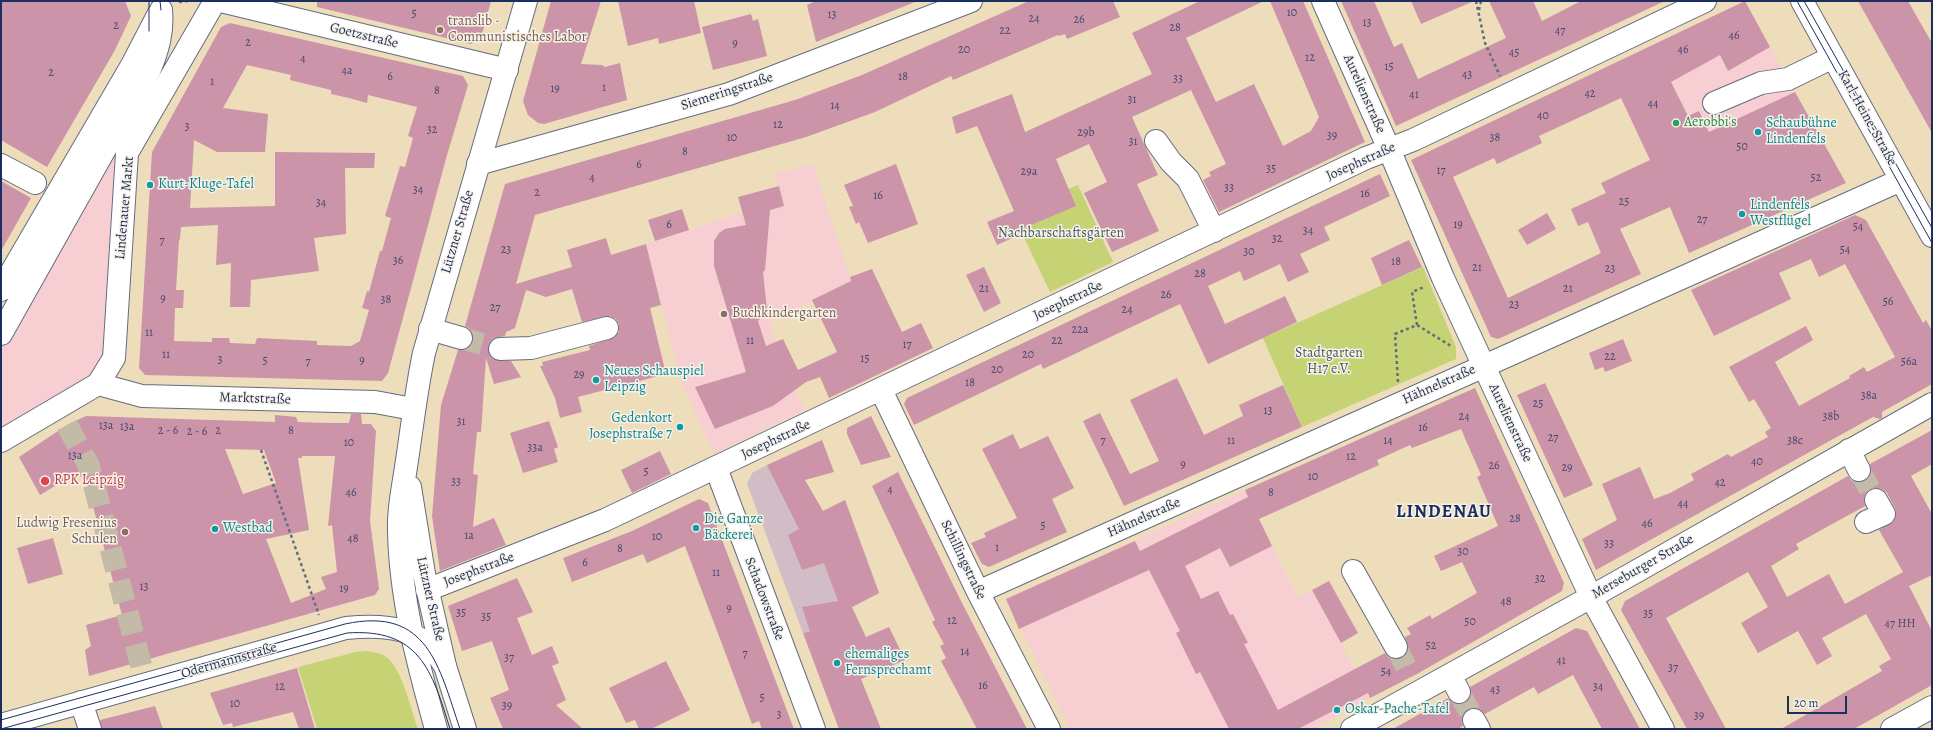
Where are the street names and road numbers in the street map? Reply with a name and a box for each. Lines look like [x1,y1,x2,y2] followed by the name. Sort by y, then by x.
[328,19,400,53] street label: Goetzstraße
[1339,52,1389,136] street label: Aurelienstraße
[1834,67,1900,169] street label: Karl-Heine-Straße
[679,69,775,115] street label: Siemeringstraße
[1324,139,1398,185] street label: Josephstraße
[112,156,138,260] street label: Lindenauer Markt
[438,188,478,276] street label: Lützner Straße
[1031,278,1105,324] street label: Josephstraße
[1400,361,1478,409] street label: Hähnelstraße
[1484,381,1536,465] street label: Aurelienstraße
[219,389,291,409] street label: Marktstraße
[739,417,813,463] street label: Josephstraße
[1105,494,1183,542] street label: Hähnelstraße
[936,517,990,603] street label: Schillingstraße
[1589,531,1697,603] street label: Merseburger Straße
[441,549,517,591] street label: Josephstraße
[412,555,448,643] street label: Lützner Straße
[740,555,788,643] street label: Schadowstraße
[179,639,279,683] street label: Odermannstraße

